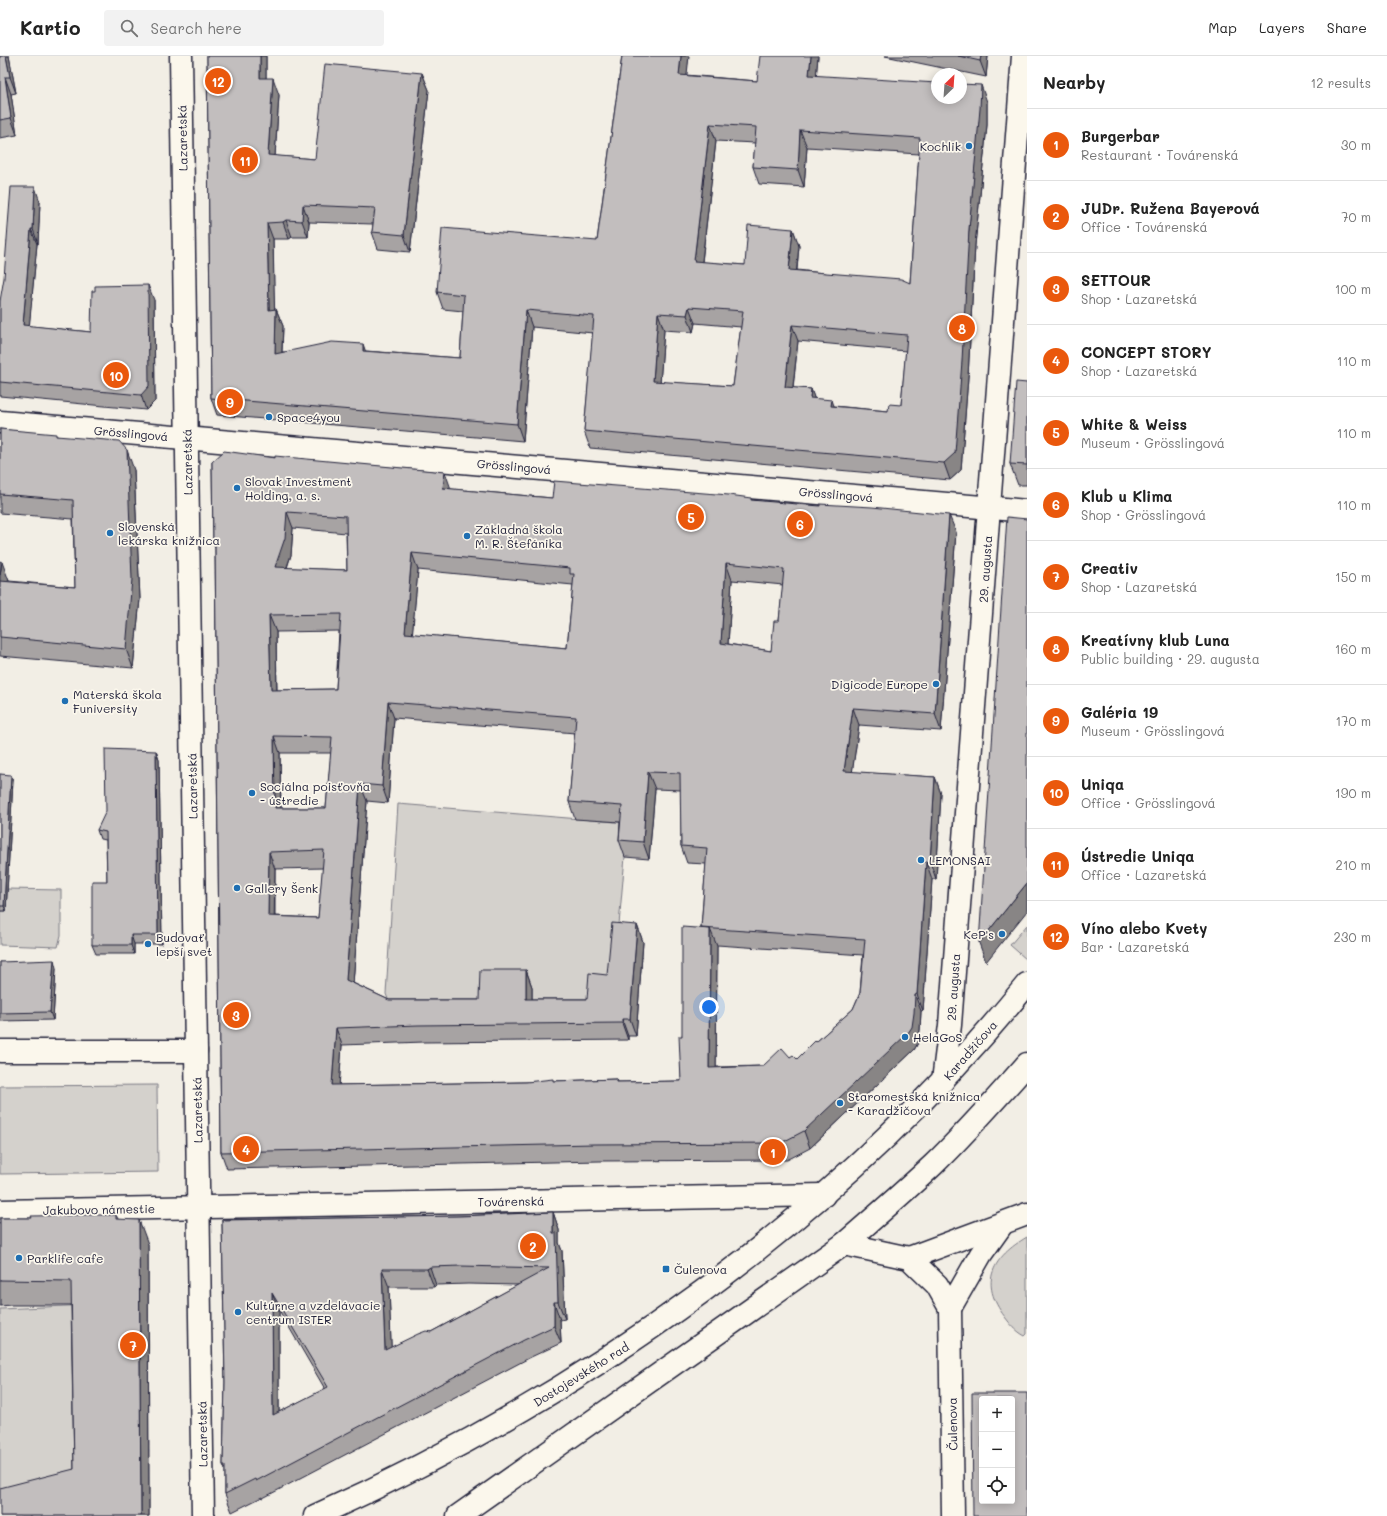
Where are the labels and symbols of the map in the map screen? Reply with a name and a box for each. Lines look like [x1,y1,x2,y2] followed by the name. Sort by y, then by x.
[205,66,231,96] pin: 12
[931,68,967,104] north arrow
[173,105,191,171] street label: Lazaretská
[920,138,961,154] place label: Kochlik
[964,141,974,151] marker: Kochlik
[232,145,258,175] pin: 11
[949,313,975,343] pin: 8
[103,360,129,390] pin: 10
[217,387,243,417] pin: 9
[277,409,340,425] place label: Space4you
[264,412,274,422] marker: Space4you
[93,422,169,444] street label: Grösslingová
[178,429,196,495] street label: Lazaretská
[476,455,552,477] street label: Grösslingová
[245,473,352,503] place label: Slovak Investment Holding, a. s.
[232,483,242,493] marker: Slovak Investment Holding, a. s.
[798,483,874,505] street label: Grösslingová
[678,502,704,532] pin: 5
[787,509,813,539] pin: 6
[118,518,220,548] place label: Slovenská lekárska knižnica
[475,521,563,551] place label: Základná škola M. R. Štefánika
[105,528,115,538] marker: Slovenská lekárska knižnica
[462,531,472,541] marker: Základná škola M. R. Štefánika
[975,535,995,603] street label: 29. augusta
[831,676,928,692] place label: Digicode Europe
[931,679,941,689] marker: Digicode Europe
[73,686,162,716] place label: Materská škola Funiversity
[60,696,70,706] marker: Materská škola Funiversity
[183,753,201,819] street label: Lazaretská
[260,778,370,808] place label: Sociálna poisťovňa - ústredie
[247,788,257,798] marker: Sociálna poisťovňa - ústredie
[929,852,990,868] place label: LEMONSAI
[916,855,926,865] marker: LEMONSAI
[245,880,318,896] place label: Gallery Šenk
[232,883,242,893] marker: Gallery Šenk
[963,926,994,942] place label: KeP's
[156,929,212,959] place label: Budovať lepší svet
[997,929,1007,939] marker: KeP's
[143,939,153,949] marker: Budovať lepší svet
[943,953,963,1021] street label: 29. augusta
[699,997,719,1017] your location
[223,1000,249,1030] pin: 3
[940,1017,1000,1083] street label: Karadžičova
[913,1029,962,1045] place label: HelaGoS
[900,1032,910,1042] marker: HelaGoS
[188,1077,206,1143] street label: Lazaretská
[848,1088,981,1118] place label: Staromestská knižnica - Karadžičova
[835,1098,845,1108] marker: Staromestská knižnica - Karadžičova
[233,1134,259,1164] pin: 4
[760,1137,786,1167] pin: 1
[477,1192,545,1210] street label: Továrenská
[43,1200,155,1218] street label: Jakubovo námestie
[520,1231,546,1261] pin: 2
[27,1250,103,1266] place label: Parklife cafe
[14,1253,24,1263] marker: Parklife cafe
[674,1261,727,1277] place label: Čulenova
[661,1264,671,1274] marker: Čulenova
[246,1297,381,1327] place label: Kultúrne a vzdelávacie centrum ISTER
[233,1307,243,1317] marker: Kultúrne a vzdelávacie centrum ISTER
[120,1330,146,1360] pin: 7
[530,1338,632,1410] street label: Dostojevského rad
[944,1397,960,1451] street label: Čulenova
[193,1401,211,1467] street label: Lazaretská

